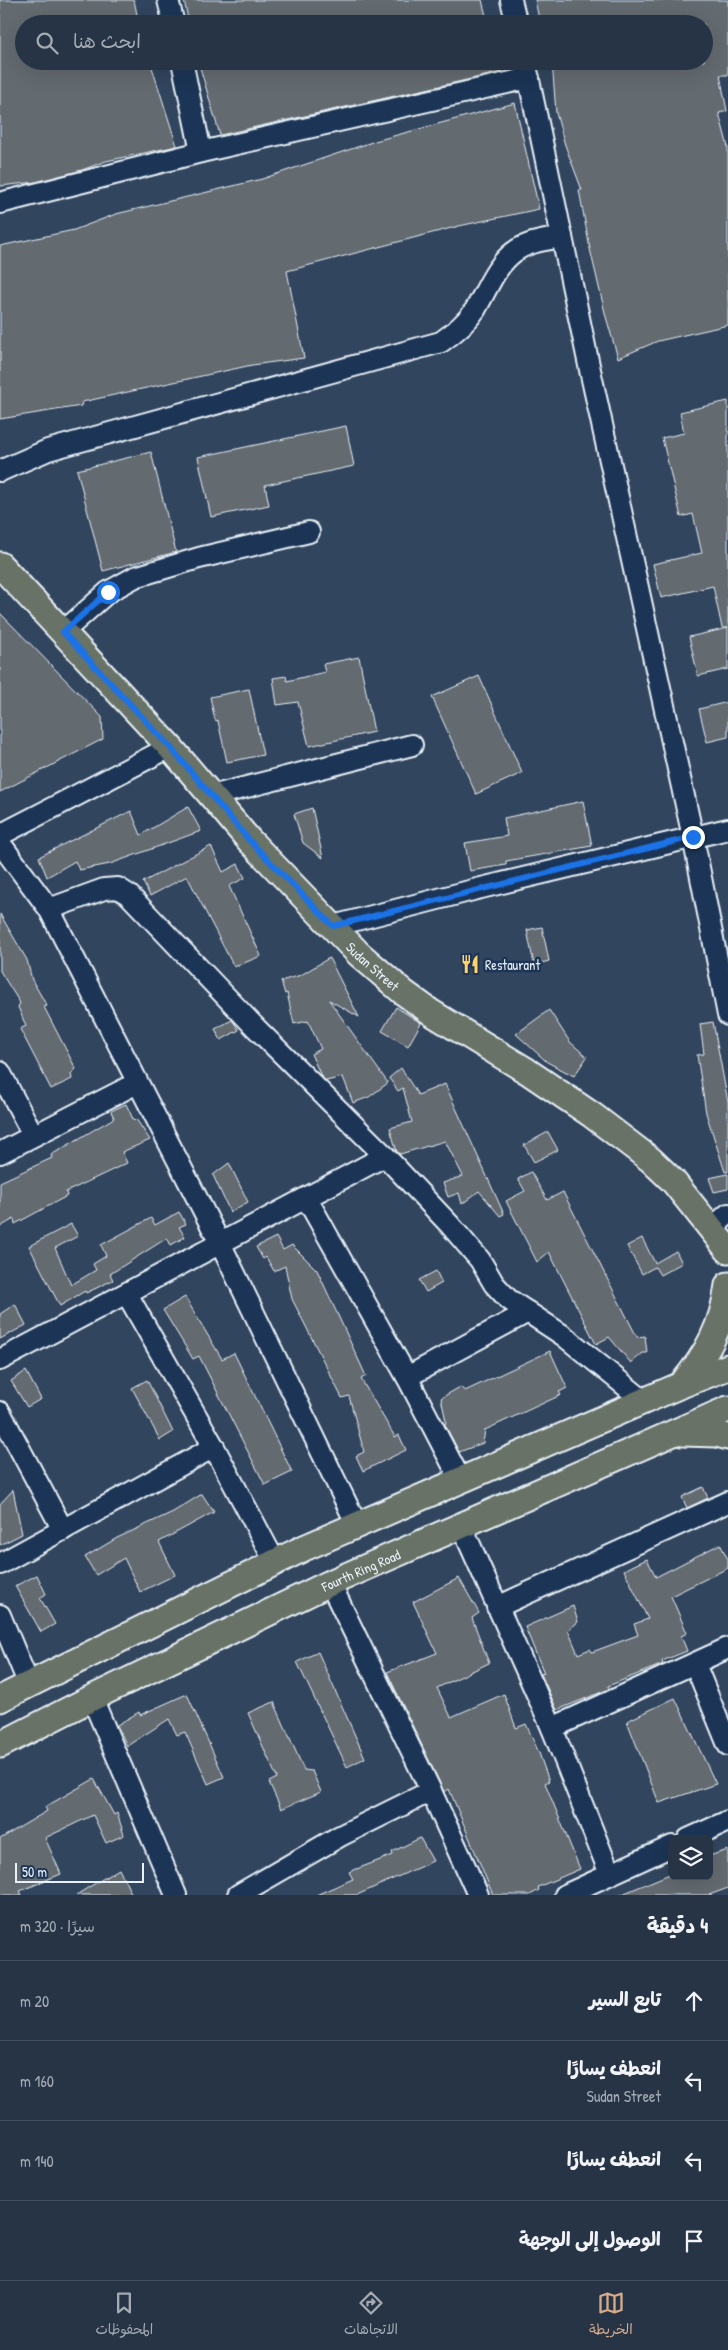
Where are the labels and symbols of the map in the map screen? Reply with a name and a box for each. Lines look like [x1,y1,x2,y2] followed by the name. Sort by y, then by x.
[97,581,120,604] route start
[682,826,705,849] route end
[342,937,404,995] street label: Sudan Street
[459,953,481,975] restaurant icon: Restaurant
[485,955,540,974] place label: Restaurant
[317,1544,403,1596] street label: Fourth Ring Road
[15,1860,144,1883] scale bar

